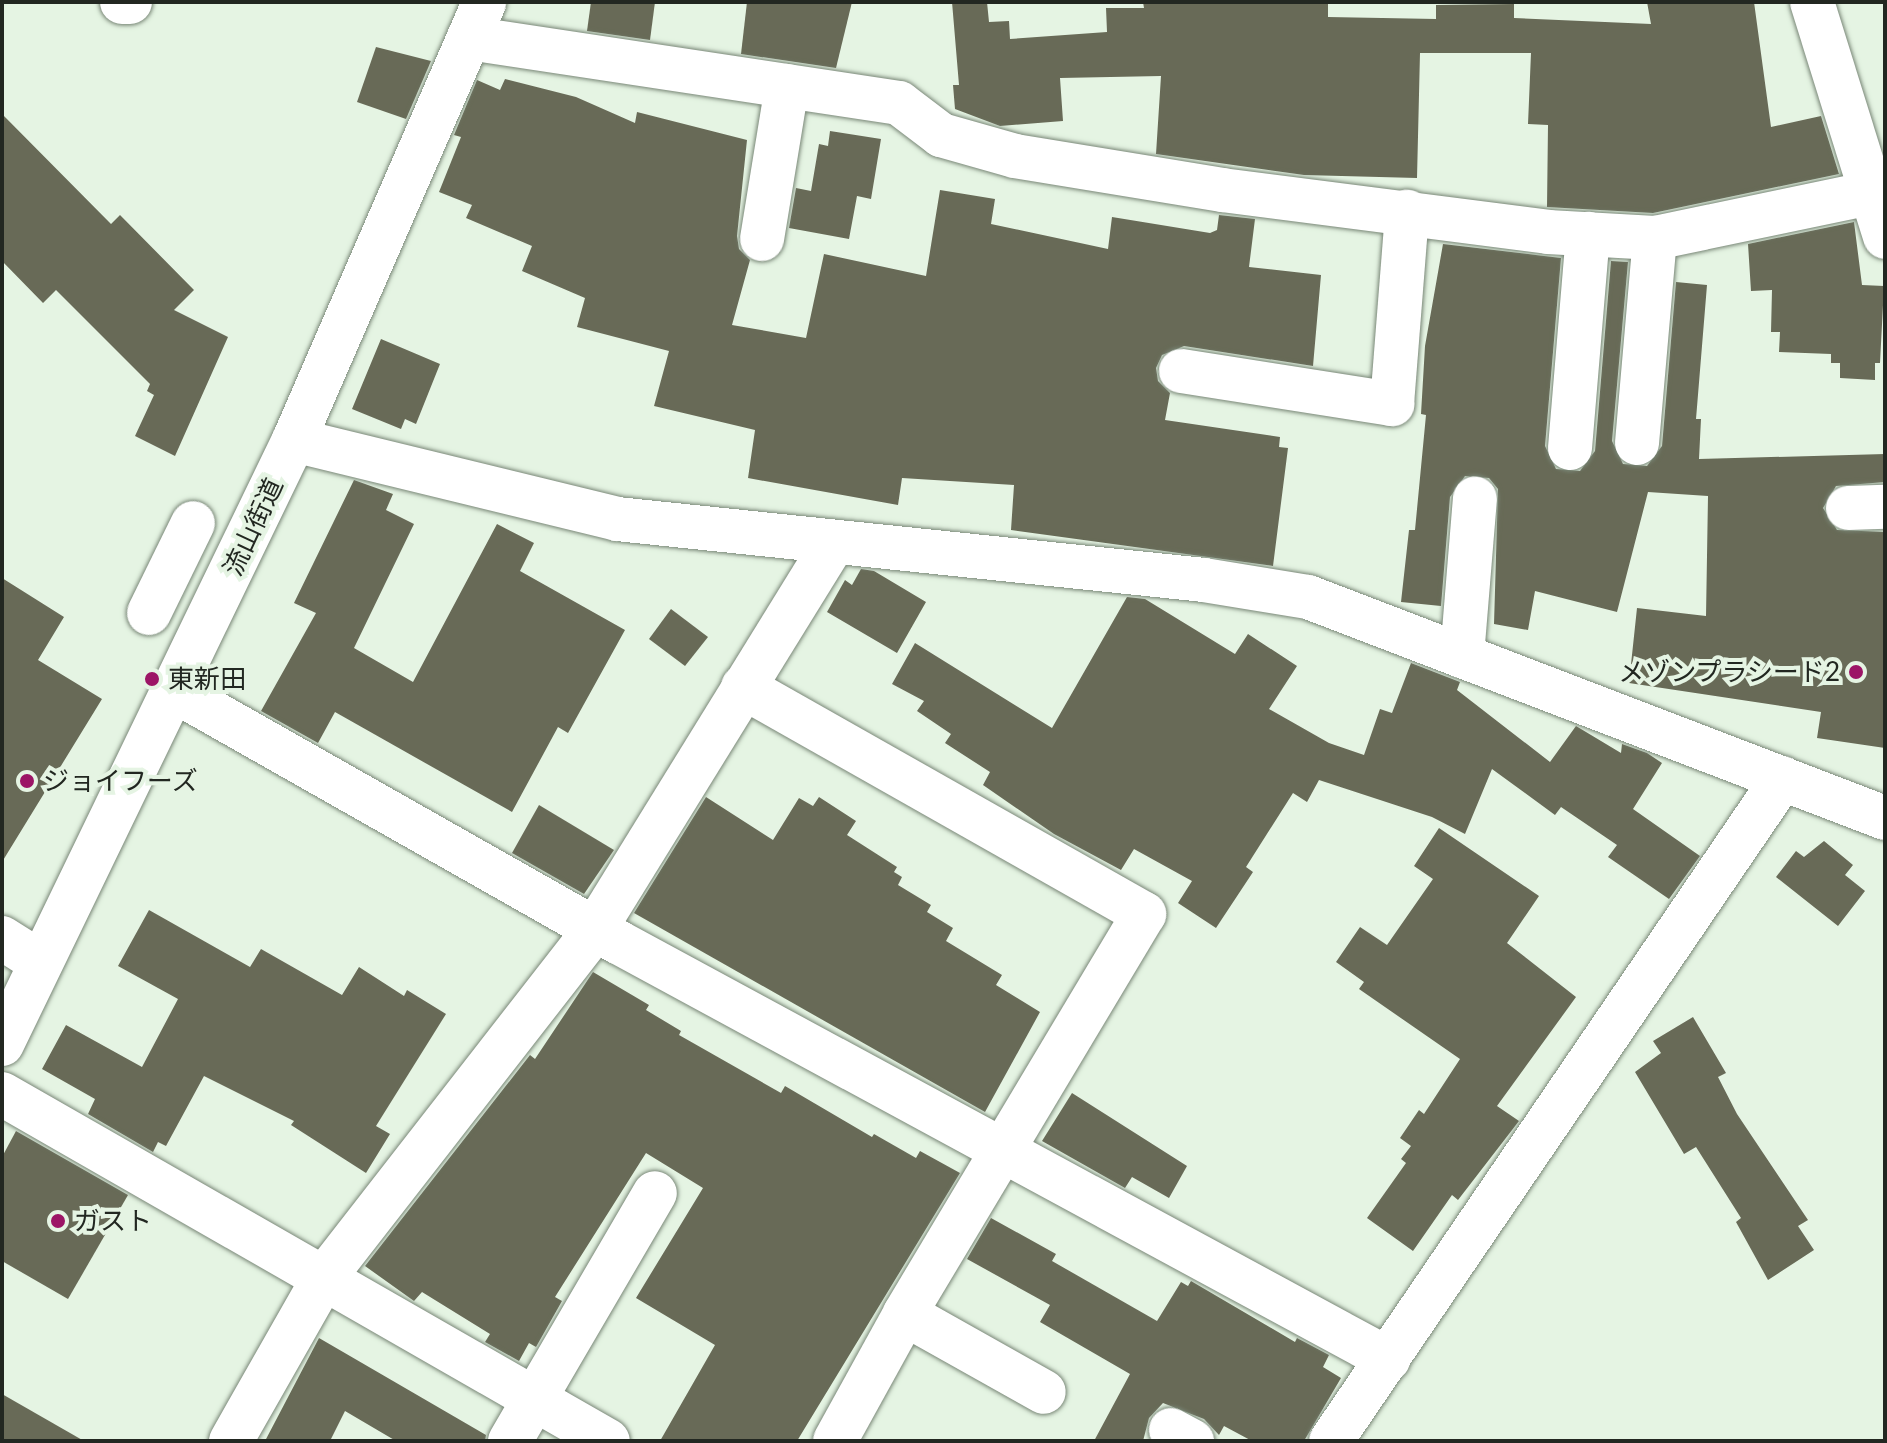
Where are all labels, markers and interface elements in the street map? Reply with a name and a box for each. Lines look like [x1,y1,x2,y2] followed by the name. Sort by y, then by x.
[217,473,289,581] street label: 流山街道
[1617,656,1840,688] place label: メゾンプラシード2
[168,663,246,695] place label: 東新田
[1847,663,1865,681] marker: メゾンプラシード2
[143,670,161,688] marker: 東新田
[43,765,199,797] place label: ジョイフーズ
[18,772,36,790] marker: ジョイフーズ
[74,1205,152,1237] place label: ガスト
[49,1212,67,1230] marker: ガスト

